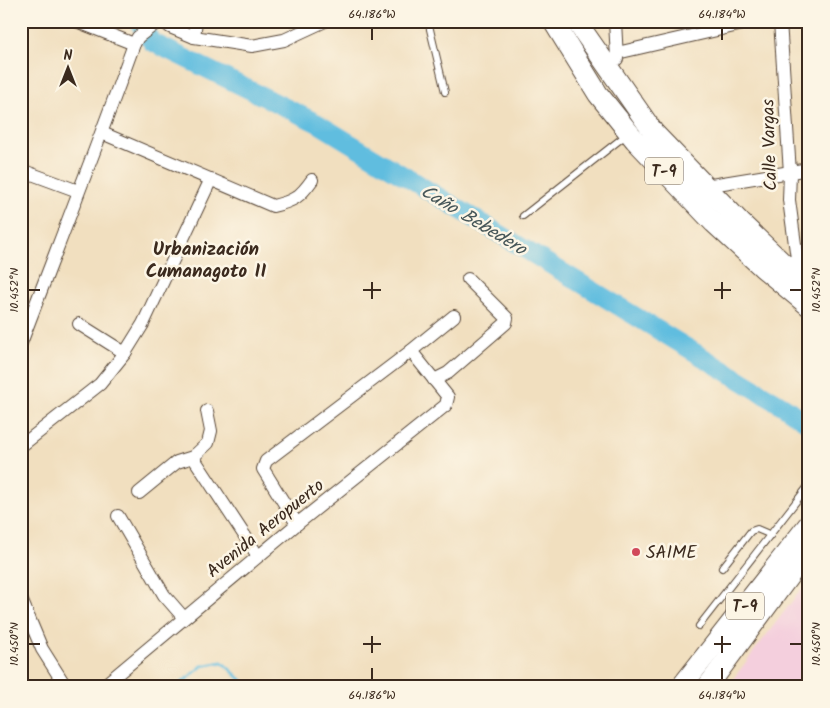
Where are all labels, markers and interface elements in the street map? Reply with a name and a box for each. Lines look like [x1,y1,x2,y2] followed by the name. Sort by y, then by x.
[348,5,396,24] text: 64.186°W
[698,5,746,24] text: 64.184°W
[42,42,92,92] north arrow
[64,45,73,67] text: N
[754,98,787,191] street label: Calle Vargas
[645,158,683,185] road number: T-9
[414,177,533,265] water label: Caño Bebedero
[146,235,266,287] district label: Urbanización Cumanagoto II
[5,268,24,312] text: 10.452°N
[807,268,826,312] text: 10.452°N
[201,472,331,586] street label: Avenida Aeropuerto
[646,539,697,568] place label: SAIME
[630,546,642,558] marker: SAIME
[726,592,764,620] road number: T-9
[5,622,24,666] text: 10.450°N
[807,622,826,666] text: 10.450°N
[348,686,396,705] text: 64.186°W
[698,686,746,705] text: 64.184°W

